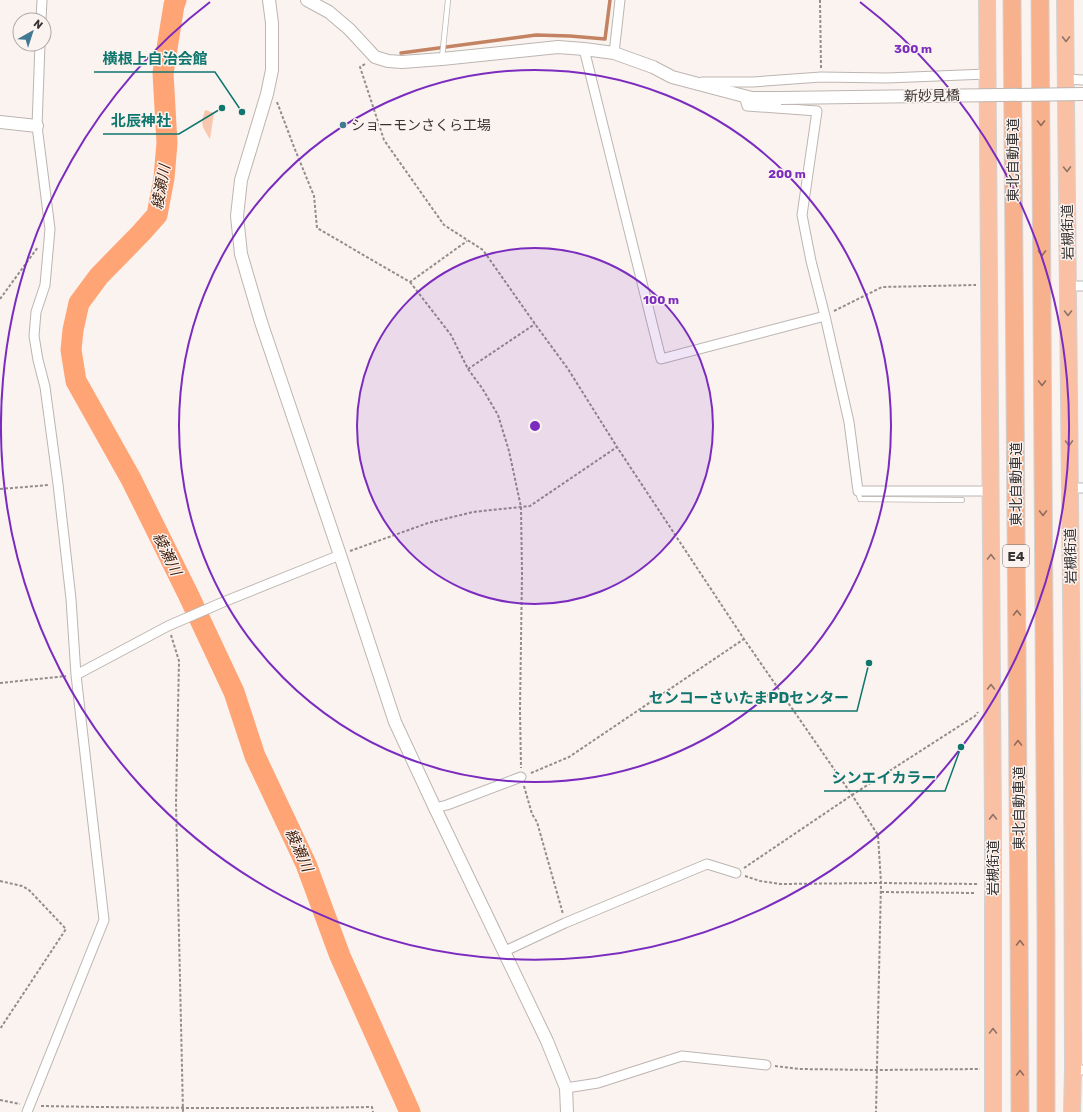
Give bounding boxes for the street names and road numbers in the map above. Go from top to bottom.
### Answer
street label: 新妙見橋 [904,87,960,105]
street label: 東北自動車道 [1005,118,1022,202]
street label: 岩槻街道 [1059,204,1077,260]
street label: 東北自動車道 [1008,442,1025,526]
street label: 岩槻街道 [1062,528,1080,584]
road number: E4 [1003,545,1029,567]
street label: 東北自動車道 [1011,766,1028,850]
street label: 岩槻街道 [985,840,1002,896]

